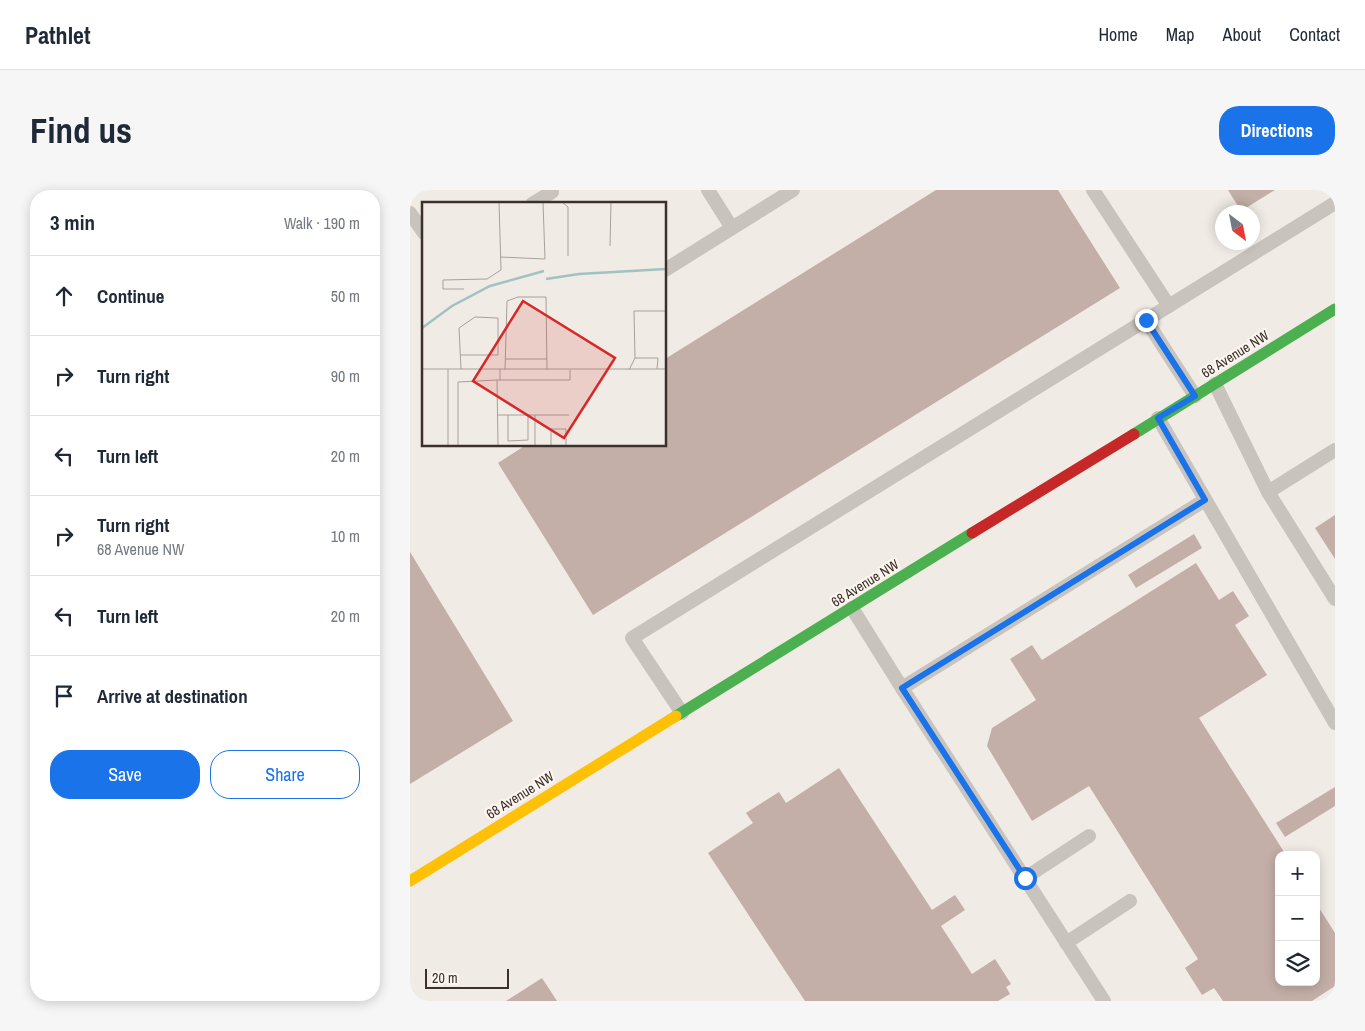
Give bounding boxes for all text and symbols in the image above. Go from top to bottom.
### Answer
text: Pathlet [25,19,91,51]
text: Home [1098,22,1138,47]
text: Map [1166,22,1195,47]
text: About [1223,22,1261,47]
text: Contact [1289,22,1340,47]
button: Directions [1219,106,1335,155]
text: Find us [30,107,132,154]
inset map [422,202,666,446]
north arrow [1215,205,1260,250]
text: 3 min [50,208,95,237]
text: Walk · 190 m [284,212,360,234]
icon: ahead [50,282,78,310]
text: Continue [97,283,165,309]
text: 50 m [331,285,360,307]
route end [1135,309,1158,332]
street label: 68 Avenue NW [1198,326,1272,382]
icon: right [50,362,78,390]
text: Turn right [97,363,169,389]
text: 90 m [331,365,360,387]
icon: left [50,442,78,470]
text: Turn left [97,443,158,469]
text: 20 m [331,445,360,467]
text: Turn right [97,512,169,538]
icon: right [50,522,78,550]
text: 10 m [331,525,360,547]
text: 68 Avenue NW [97,538,184,560]
street label: 68 Avenue NW [828,555,902,611]
icon: left [50,602,78,630]
text: Turn left [97,603,158,629]
text: 20 m [331,605,360,627]
icon: arrive [50,682,78,710]
text: Arrive at destination [97,683,248,709]
button: Save [50,750,200,799]
button: Share [210,750,360,799]
street label: 68 Avenue NW [483,767,557,823]
map controls [1275,851,1320,986]
button: + [1275,851,1320,896]
route start [1014,867,1037,890]
button: − [1275,896,1320,941]
button: layers [1275,941,1320,986]
scale bar [425,966,509,989]
text: 20 m [432,969,458,987]

